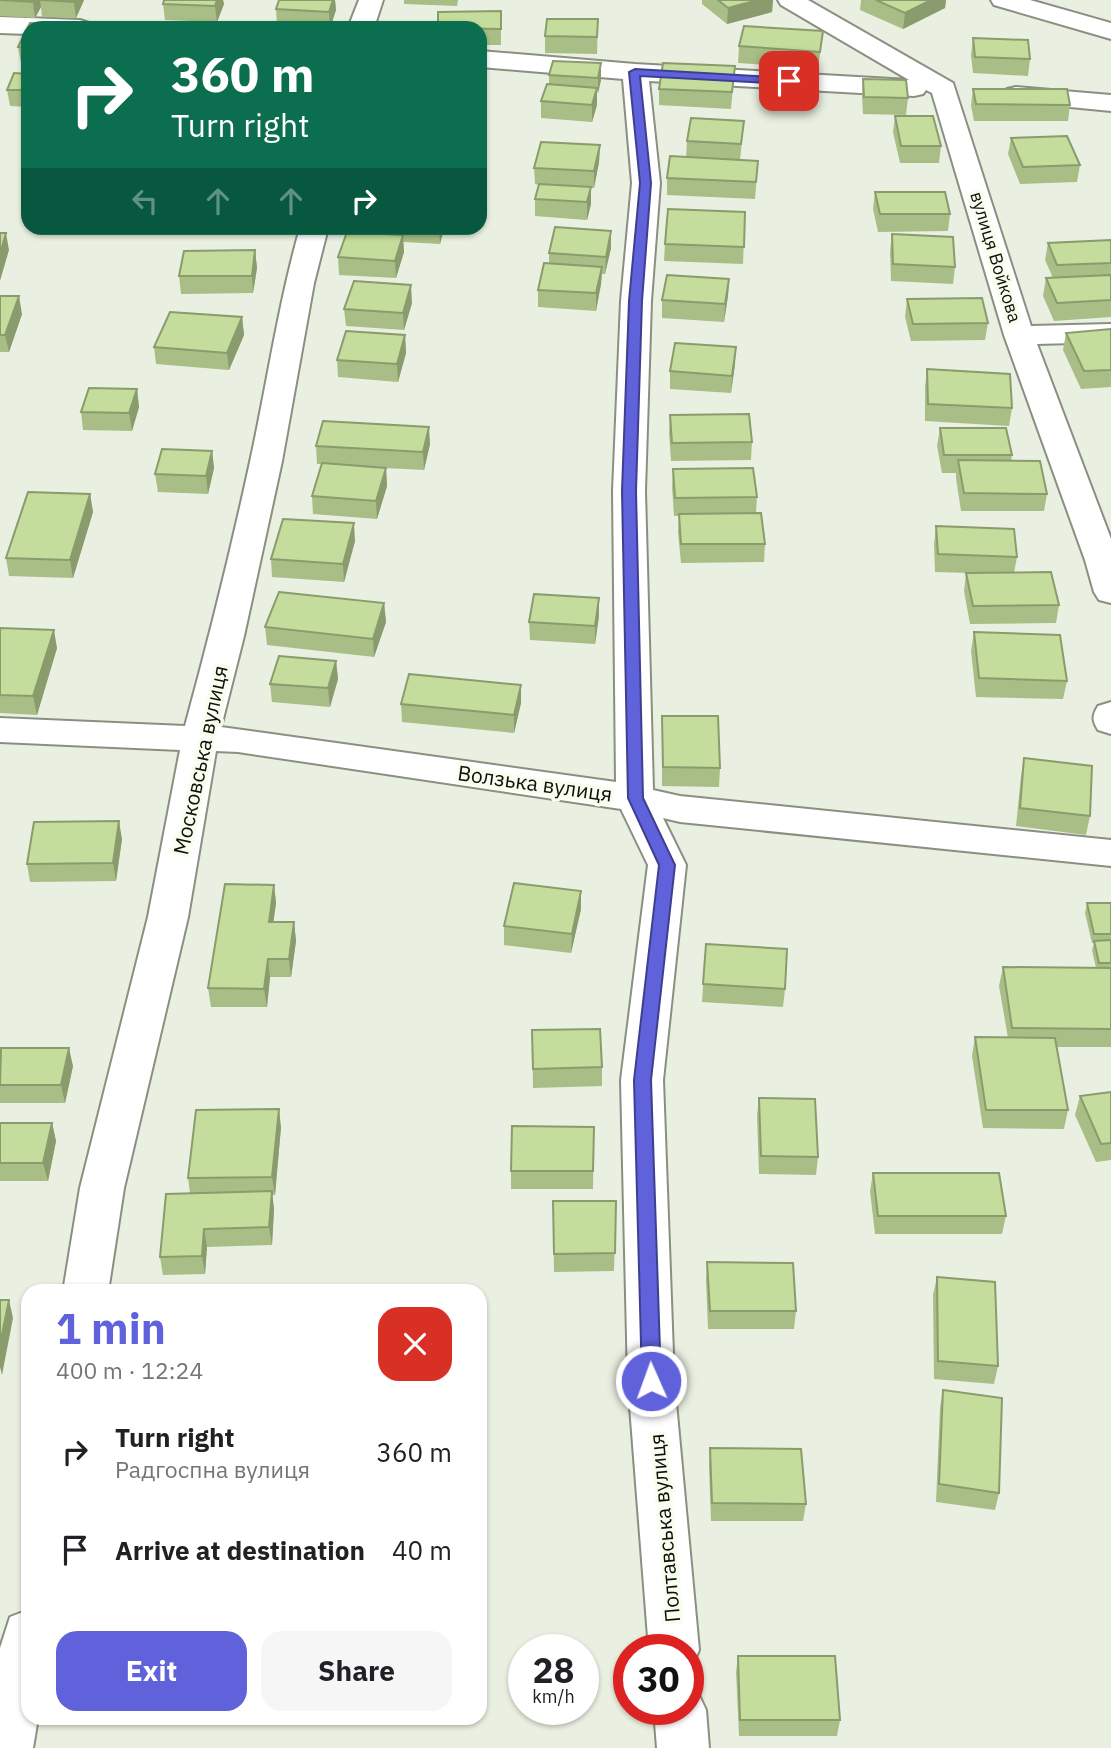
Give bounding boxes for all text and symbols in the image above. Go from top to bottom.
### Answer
text: 360 m [171,42,315,105]
icon: right [56,49,147,140]
pin [759,51,819,111]
icon: arrive [770,62,808,100]
text: Turn right [171,104,309,146]
icon: left [126,182,164,220]
icon: ahead [199,182,237,220]
icon: ahead [272,182,310,220]
icon: right [345,182,383,220]
street label: вулиця Войкова [965,189,1027,326]
street label: Московська вулиця [166,663,234,857]
street label: Волзька вулиця [456,758,614,808]
text: 1 min [56,1301,166,1356]
button: close [378,1307,452,1381]
position arrow [614,1344,688,1418]
text: 400 m · 12:24 [56,1355,203,1385]
text: Turn right [115,1420,234,1454]
street label: Полтавська вулиця [642,1432,686,1624]
icon: right [56,1433,94,1471]
text: 360 m [376,1435,452,1469]
text: Радгоспна вулиця [115,1454,310,1484]
icon: arrive [56,1531,94,1569]
text: Arrive at destination [115,1533,365,1567]
text: 40 m [392,1533,452,1567]
button: Exit [56,1631,247,1711]
button: Share [261,1631,452,1711]
speed limit sign: 30 [613,1634,704,1725]
text: 28 [532,1647,575,1693]
text: km/h [532,1685,575,1708]

